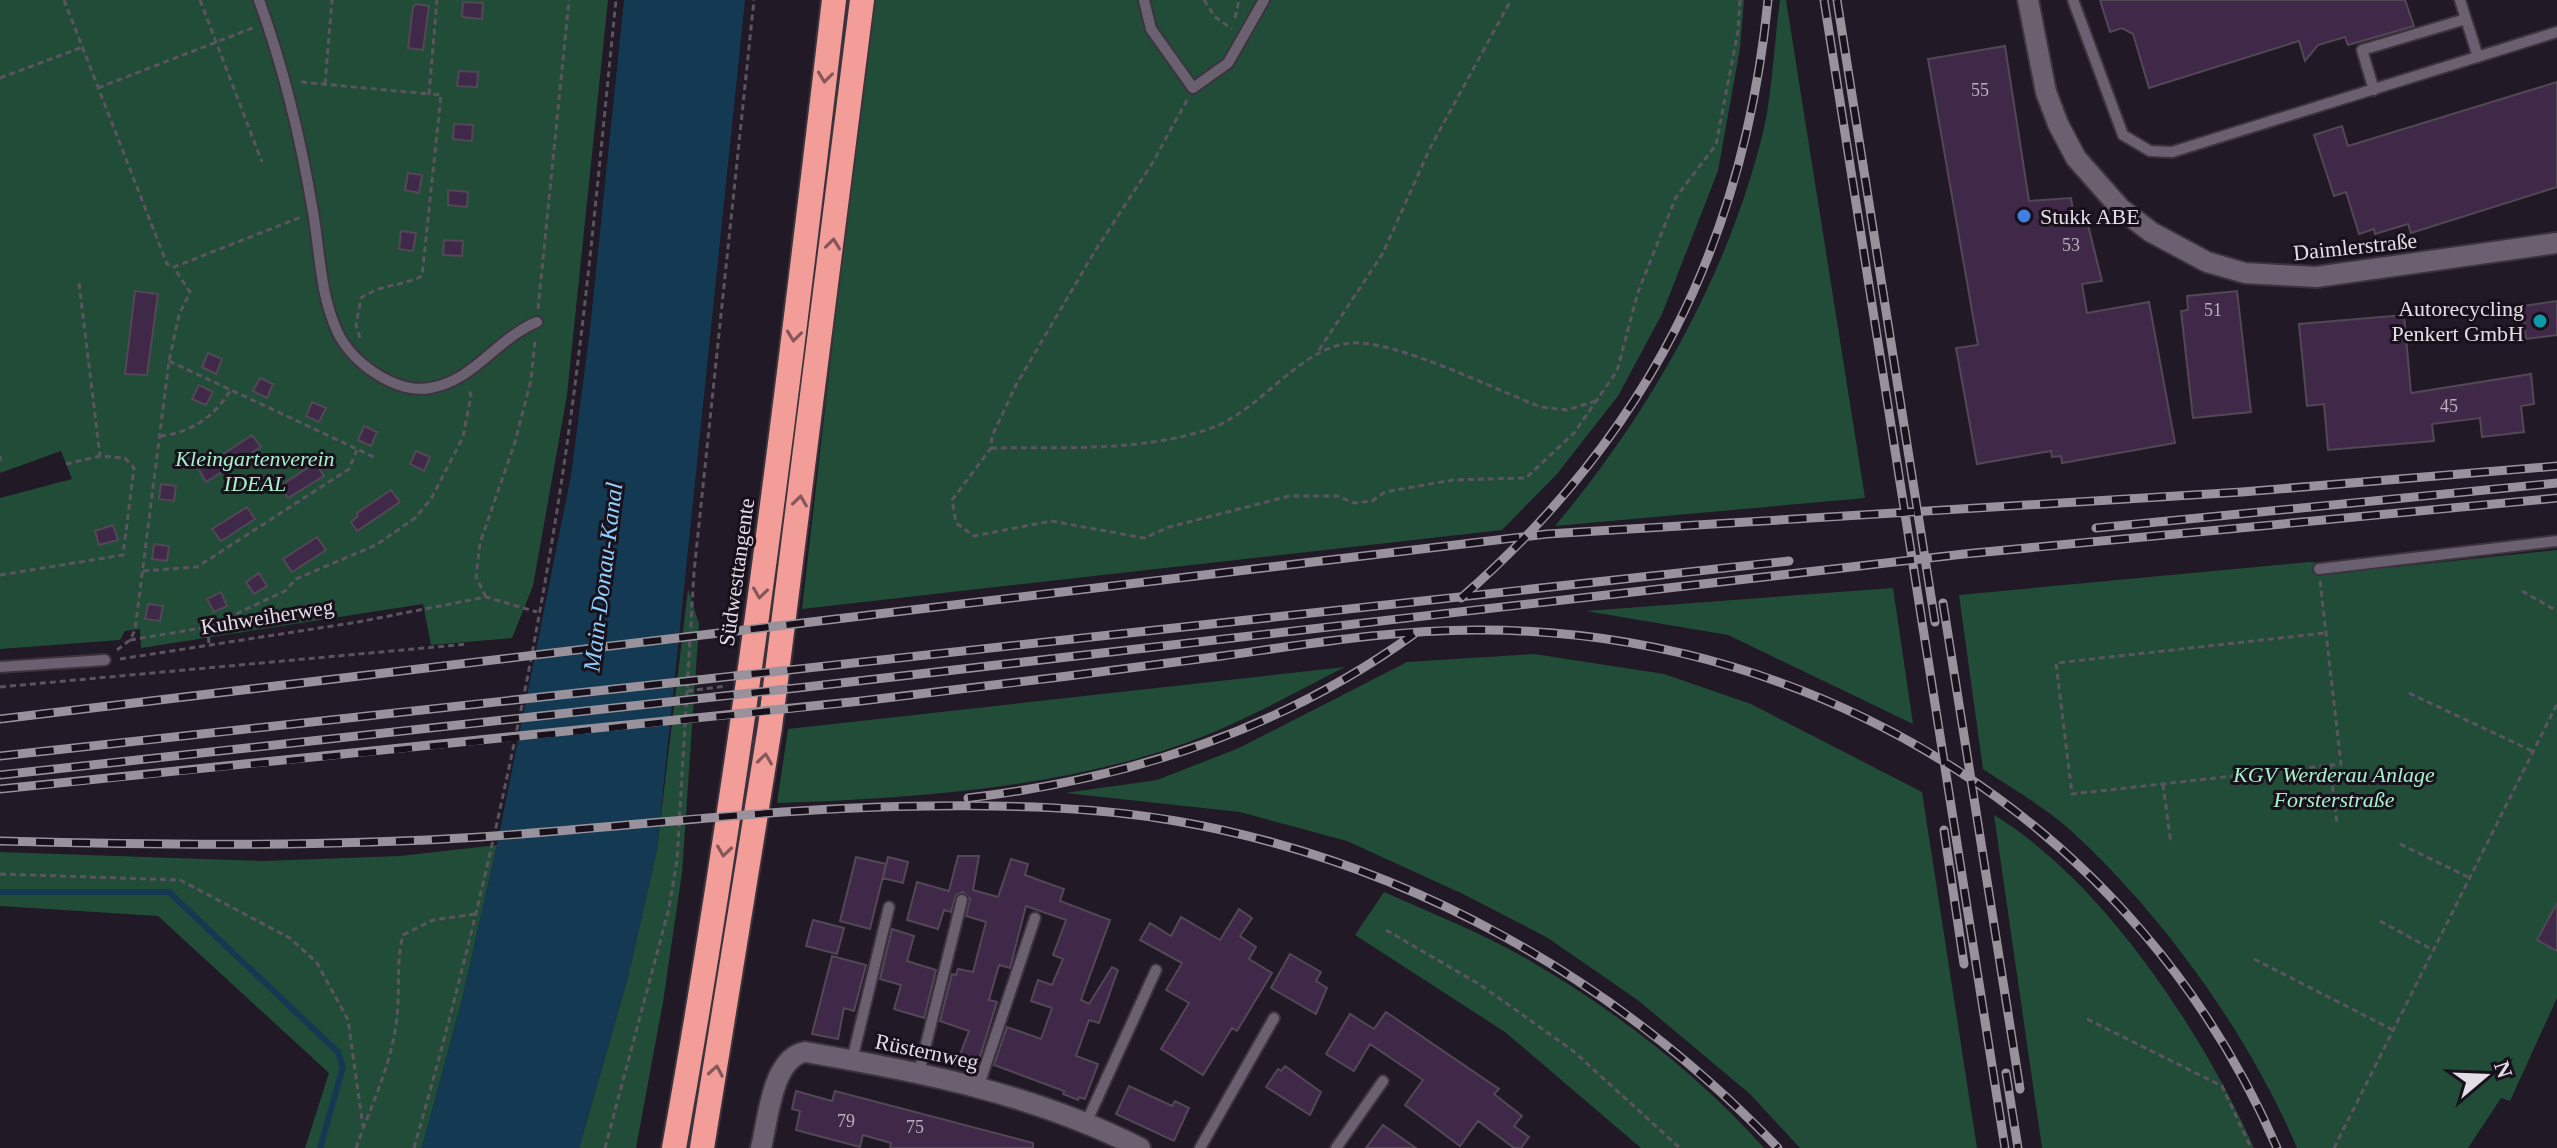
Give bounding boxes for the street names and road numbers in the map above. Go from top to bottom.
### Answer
street label: Daimlerstraße [2292,228,2418,265]
street label: Südwesttangente [714,497,759,648]
street label: Kuhweiherweg [199,594,335,639]
street label: Rüsternweg [873,1028,981,1075]

